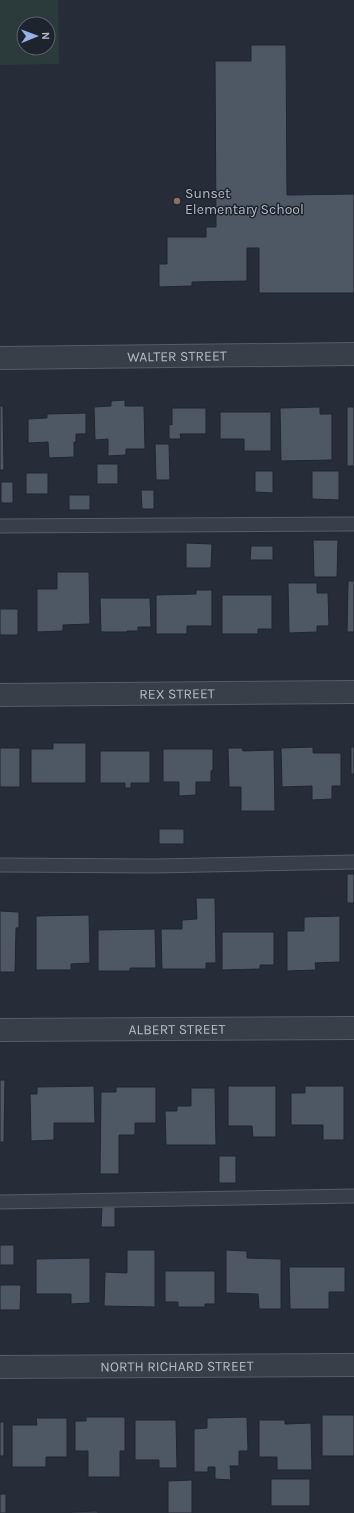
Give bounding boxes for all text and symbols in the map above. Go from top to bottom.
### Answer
north arrow [16,16,56,56]
text: N [39,32,52,40]
place label: Sunset Elementary School [185,185,304,218]
marker: Sunset Elementary School [172,196,182,206]
street label: WALTER STREET [127,347,227,366]
street label: REX STREET [139,685,215,703]
street label: ALBERT STREET [128,1021,226,1038]
street label: NORTH RICHARD STREET [100,1358,254,1375]

